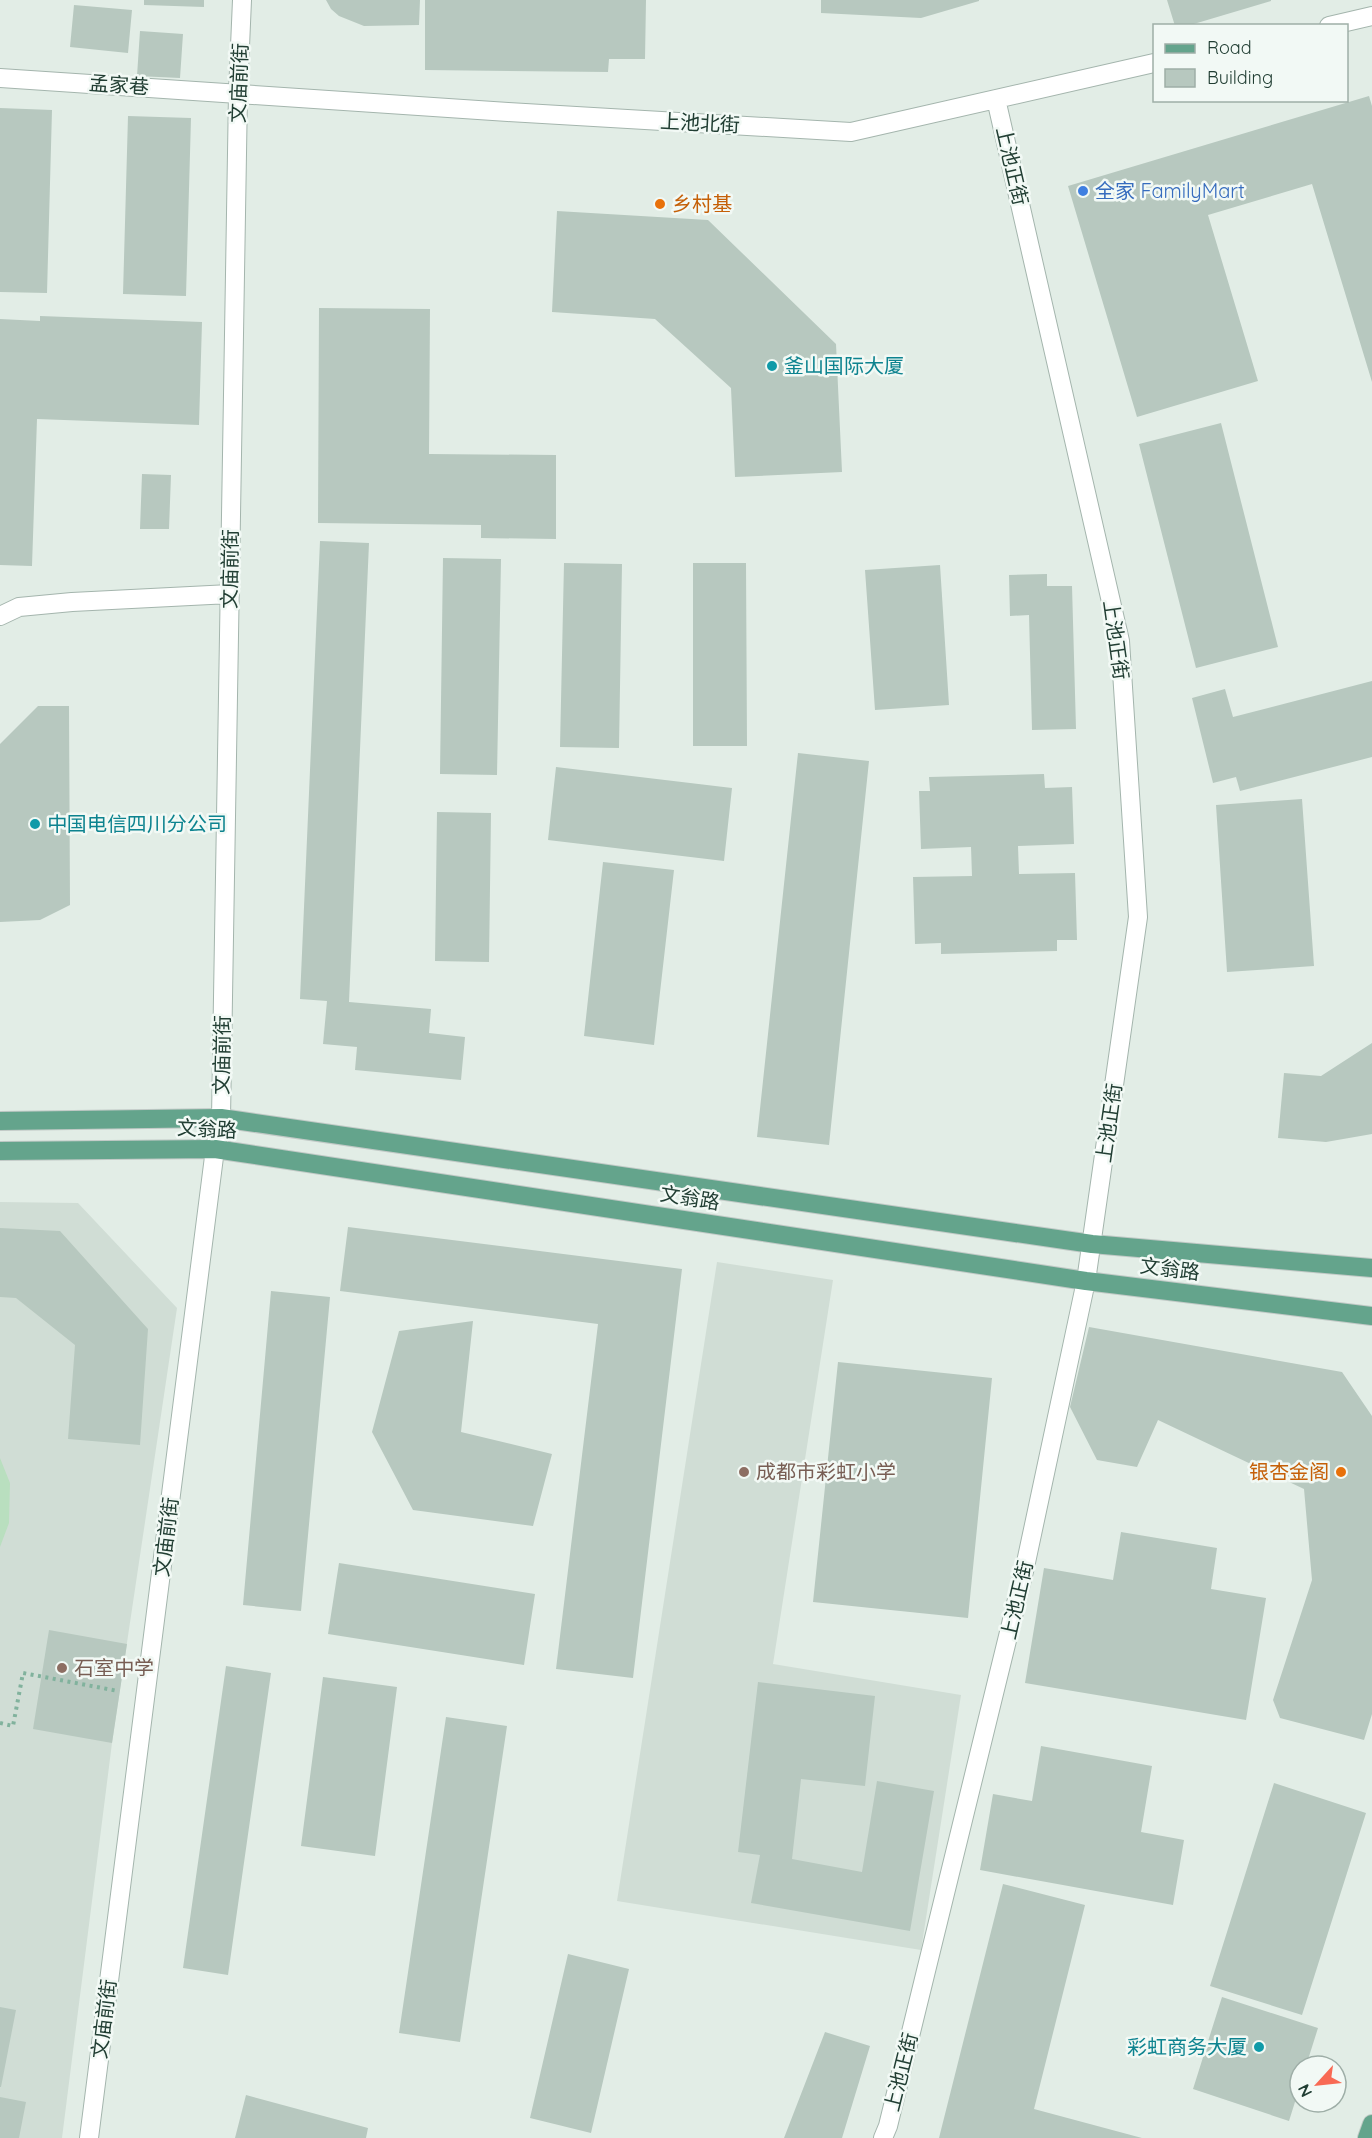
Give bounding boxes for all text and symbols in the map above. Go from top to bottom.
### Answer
legend [1153,24,1348,102]
text: Road [1207,36,1252,59]
street label: 文庙前街 [225,43,252,123]
text: Building [1207,66,1273,89]
street label: 孟家巷 [88,70,150,99]
street label: 上池北街 [659,108,741,137]
street label: 上池正街 [991,124,1034,208]
place label: 全家 FamilyMart [1095,178,1245,203]
marker: 全家 FamilyMart [1076,184,1090,198]
place label: 乡村基 [672,191,732,216]
marker: 乡村基 [653,197,667,211]
place label: 釜山国际大厦 [784,353,904,378]
marker: 釜山国际大厦 [765,359,779,373]
street label: 文庙前街 [216,529,243,609]
street label: 上池正街 [1099,599,1134,681]
place label: 中国电信四川分公司 [47,811,227,836]
marker: 中国电信四川分公司 [28,817,42,831]
street label: 文庙前街 [208,1015,235,1095]
street label: 上池正街 [1091,1082,1126,1164]
street label: 文翁路 [176,1114,238,1143]
street label: 文翁路 [658,1180,722,1215]
street label: 文翁路 [1139,1252,1201,1285]
place label: 成都市彩虹小学 [756,1459,896,1484]
place label: 银杏金阁 [1249,1459,1329,1484]
marker: 成都市彩虹小学 [737,1465,751,1479]
marker: 银杏金阁 [1334,1465,1348,1479]
street label: 文庙前街 [148,1496,183,1578]
street label: 上池正街 [995,1558,1038,1642]
place label: 石室中学 [74,1655,154,1680]
marker: 石室中学 [55,1661,69,1675]
street label: 文庙前街 [86,1978,121,2060]
street label: 上池正街 [879,2030,922,2114]
place label: 彩虹商务大厦 [1127,2034,1247,2059]
marker: 彩虹商务大厦 [1252,2040,1266,2054]
north arrow [1288,2054,1348,2114]
text: N [1293,2081,1316,2101]

